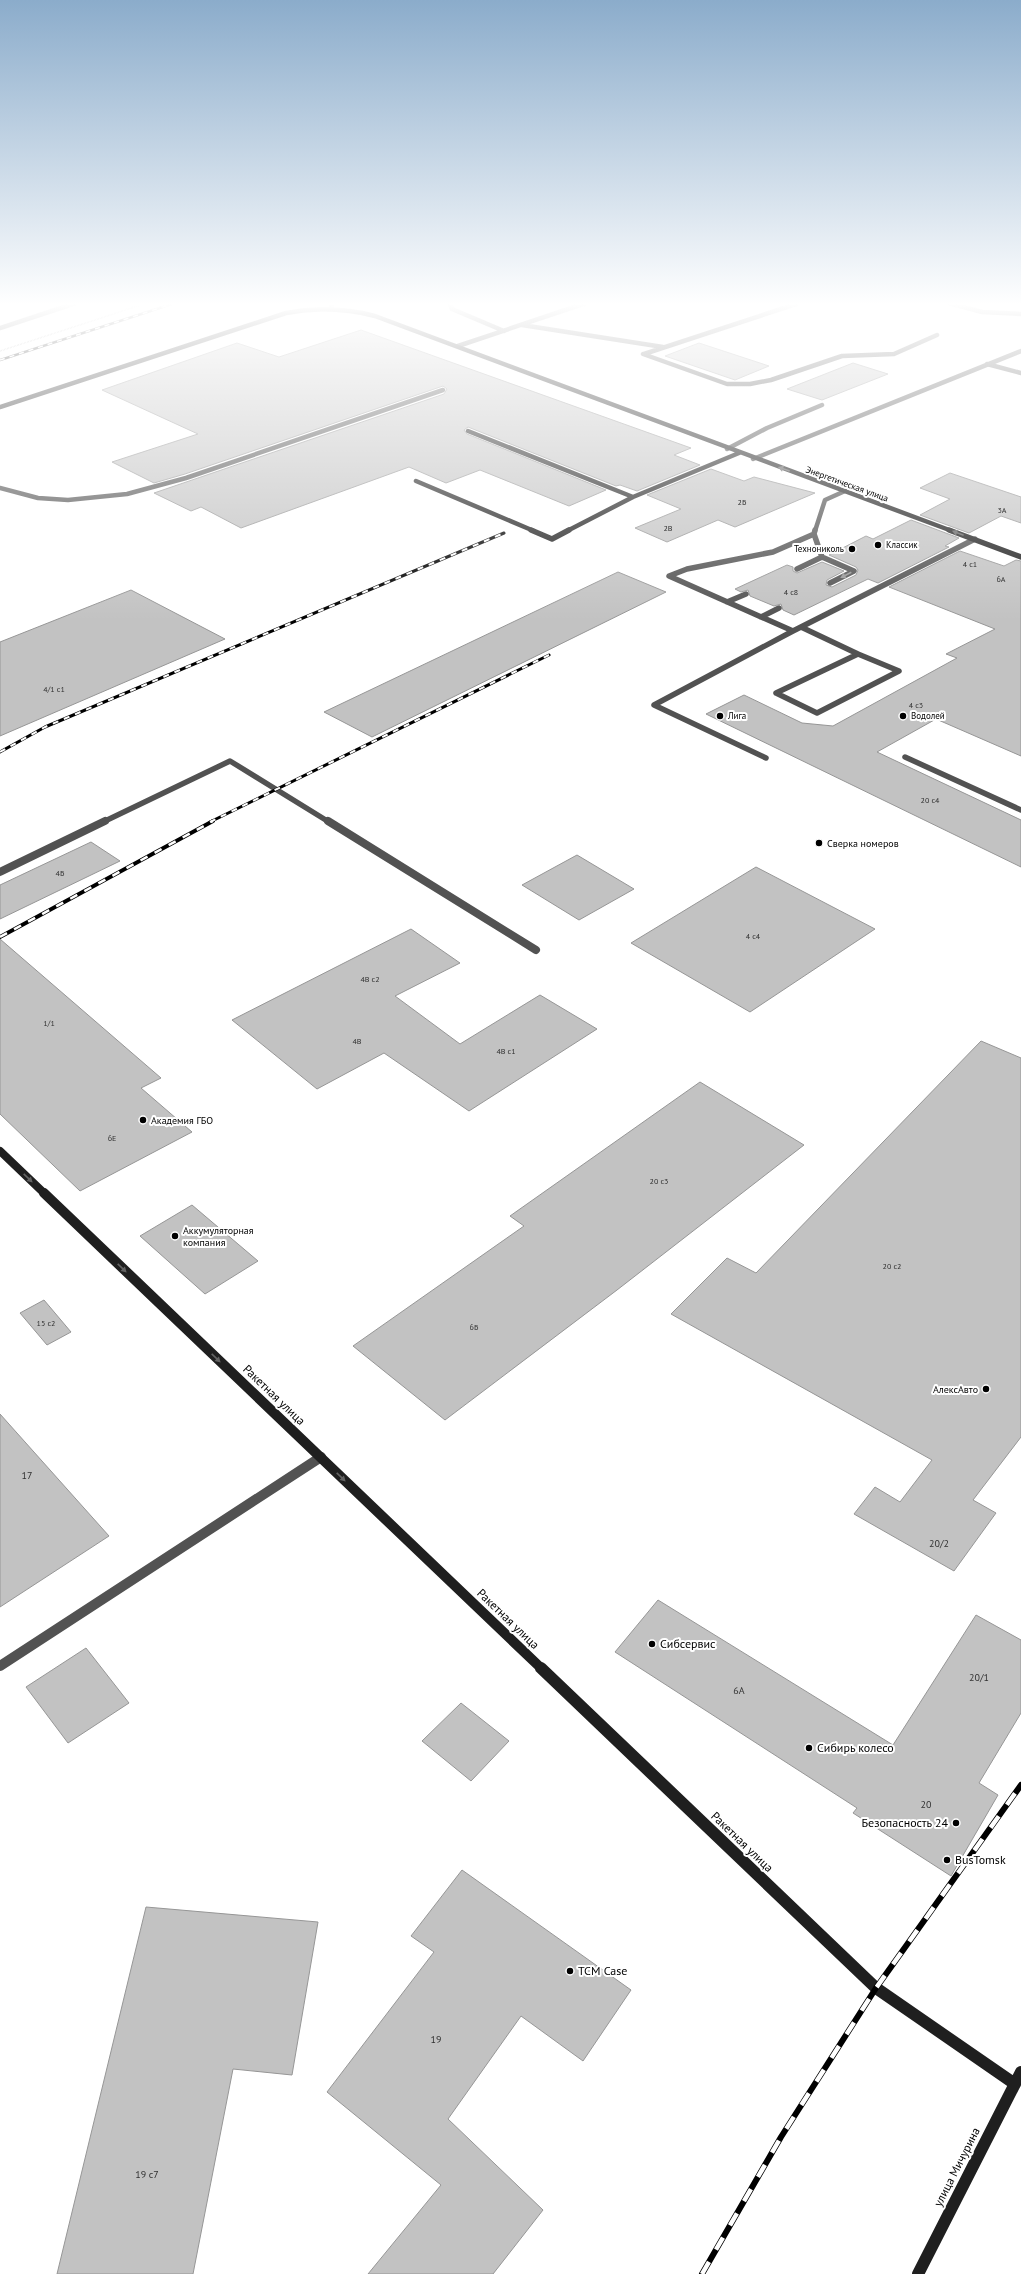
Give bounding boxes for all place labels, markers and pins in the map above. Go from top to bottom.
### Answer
place label: Классик [886,539,918,550]
marker: Классик [873,540,883,550]
place label: Технониколь [794,543,844,554]
marker: Технониколь [847,544,857,554]
place label: Лига [727,710,746,721]
place label: Водолей [911,710,945,721]
marker: Лига [715,711,725,721]
marker: Водолей [898,711,908,721]
place label: Сверка номеров [827,837,899,850]
marker: Сверка номеров [814,838,824,848]
place label: Академия ГБО [151,1114,213,1127]
marker: Академия ГБО [138,1115,148,1125]
place label: Аккумуляторная компания [183,1224,254,1249]
marker: Аккумуляторная компания [170,1231,180,1241]
place label: АлексАвто [933,1383,978,1396]
marker: АлексАвто [981,1384,991,1394]
place label: Сибсервис [660,1636,716,1651]
marker: Сибсервис [647,1639,657,1649]
place label: Сибирь колесо [817,1740,894,1755]
marker: Сибирь колесо [804,1743,814,1753]
place label: Безопасность 24 [861,1815,948,1830]
marker: Безопасность 24 [951,1818,961,1828]
place label: BusTomsk [955,1852,1006,1867]
marker: BusTomsk [942,1855,952,1865]
place label: ТСМ Case [578,1963,627,1978]
marker: ТСМ Case [565,1966,575,1976]

